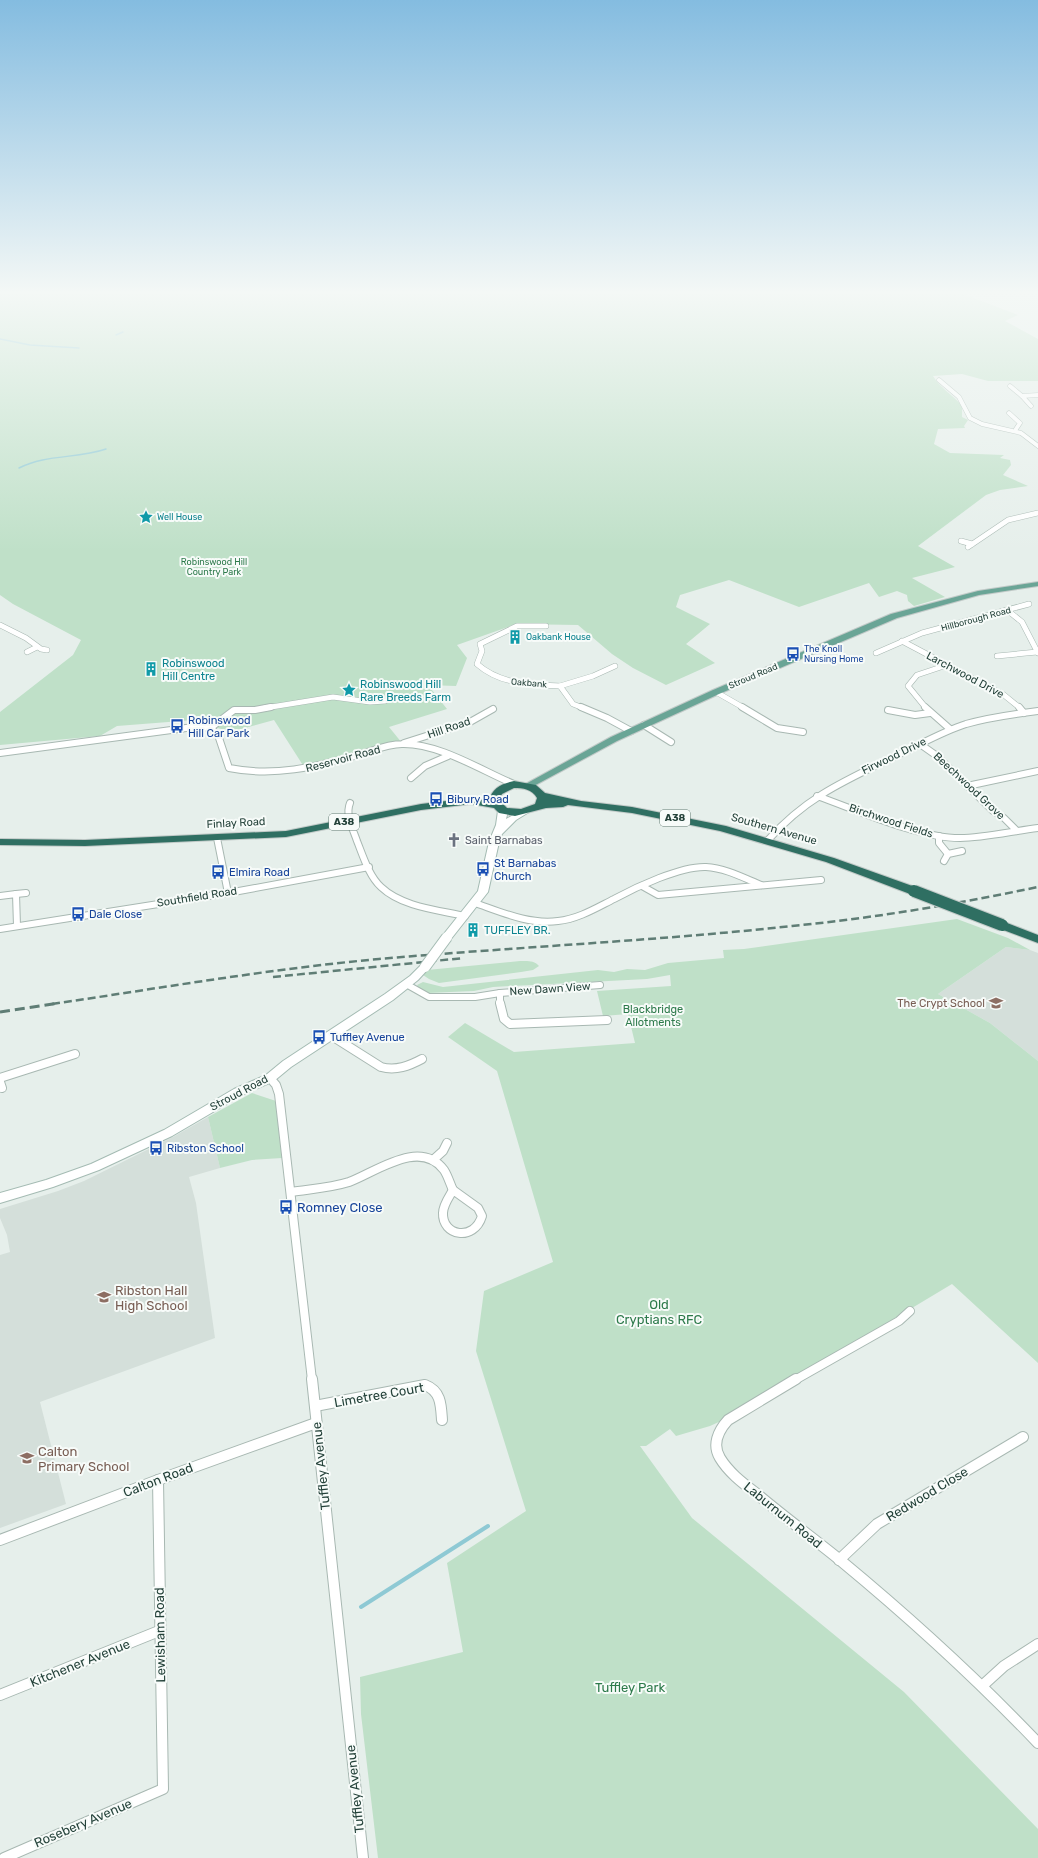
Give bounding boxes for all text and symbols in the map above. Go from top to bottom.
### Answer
place icon: Well House [138,509,154,525]
place label: Well House [157,512,202,522]
park label: Robinswood Hill Country Park [181,557,247,577]
street label: Hillborough Road [940,605,1012,633]
building icon: Oakbank House [507,629,523,645]
place label: Oakbank House [526,632,591,642]
place label: The Knoll Nursing Home [804,644,864,664]
bus stop icon: The Knoll Nursing Home [785,646,801,662]
street label: Larchwood Drive [924,649,1006,701]
place label: Robinswood Hill Centre [162,657,225,683]
building icon: Robinswood Hill Centre [143,661,159,677]
street label: Stroud Road [727,661,779,691]
street label: Oakbank [511,676,548,690]
place label: Robinswood Hill Rare Breeds Farm [360,678,451,704]
place icon: Robinswood Hill Rare Breeds Farm [341,682,357,698]
place label: Robinswood Hill Car Park [188,714,251,740]
street label: Hill Road [426,715,472,741]
bus stop icon: Robinswood Hill Car Park [169,718,185,734]
street label: Firwood Drive [860,735,928,777]
street label: Reservoir Road [304,743,382,775]
street label: Beechwood Grove [931,750,1007,822]
bus stop icon: Bibury Road [428,791,444,807]
place label: Bibury Road [447,793,509,806]
street label: Birchwood Fields [847,801,935,841]
road number: A38 [660,810,690,826]
street label: Southern Avenue [730,811,818,847]
road number: A38 [329,814,359,830]
street label: Finlay Road [206,815,266,831]
church icon: Saint Barnabas [446,832,462,848]
place label: Saint Barnabas [465,834,543,847]
place label: St Barnabas Church [494,857,557,883]
bus stop icon: St Barnabas Church [475,861,491,877]
bus stop icon: Elmira Road [210,864,226,880]
place label: Elmira Road [229,866,290,879]
street label: Southfield Road [156,884,238,910]
bus stop icon: Dale Close [70,906,86,922]
place label: Dale Close [89,908,142,921]
building icon: TUFFLEY BR. [465,922,481,938]
place label: TUFFLEY BR. [484,924,551,937]
street label: New Dawn View [509,980,591,998]
school or university icon: The Crypt School [988,995,1004,1011]
place label: The Crypt School [897,997,985,1010]
park label: Blackbridge Allotments [623,1003,683,1029]
bus stop icon: Tuffley Avenue [311,1029,327,1045]
place label: Tuffley Avenue [330,1031,405,1044]
street label: Stroud Road [208,1072,270,1114]
bus stop icon: Ribston School [148,1140,164,1156]
place label: Ribston School [167,1142,244,1155]
bus stop icon: Romney Close [278,1199,294,1215]
place label: Romney Close [297,1200,383,1215]
place label: Ribston Hall High School [115,1283,188,1314]
school or university icon: Ribston Hall High School [96,1289,112,1305]
park label: Old Cryptians RFC [616,1297,702,1327]
street label: Limetree Court [333,1380,425,1410]
street label: Tuffley Avenue [309,1421,333,1511]
place label: Calton Primary School [38,1444,129,1474]
school or university icon: Calton Primary School [19,1450,35,1466]
street label: Calton Road [121,1460,195,1500]
street label: Redwood Close [883,1464,971,1524]
street label: Laburnum Road [741,1479,825,1551]
street label: Lewisham Road [152,1587,168,1683]
street label: Kitchener Avenue [28,1636,132,1690]
park label: Tuffley Park [595,1680,665,1695]
street label: Tuffley Avenue [343,1744,367,1834]
street label: Rosebery Avenue [32,1796,134,1850]

